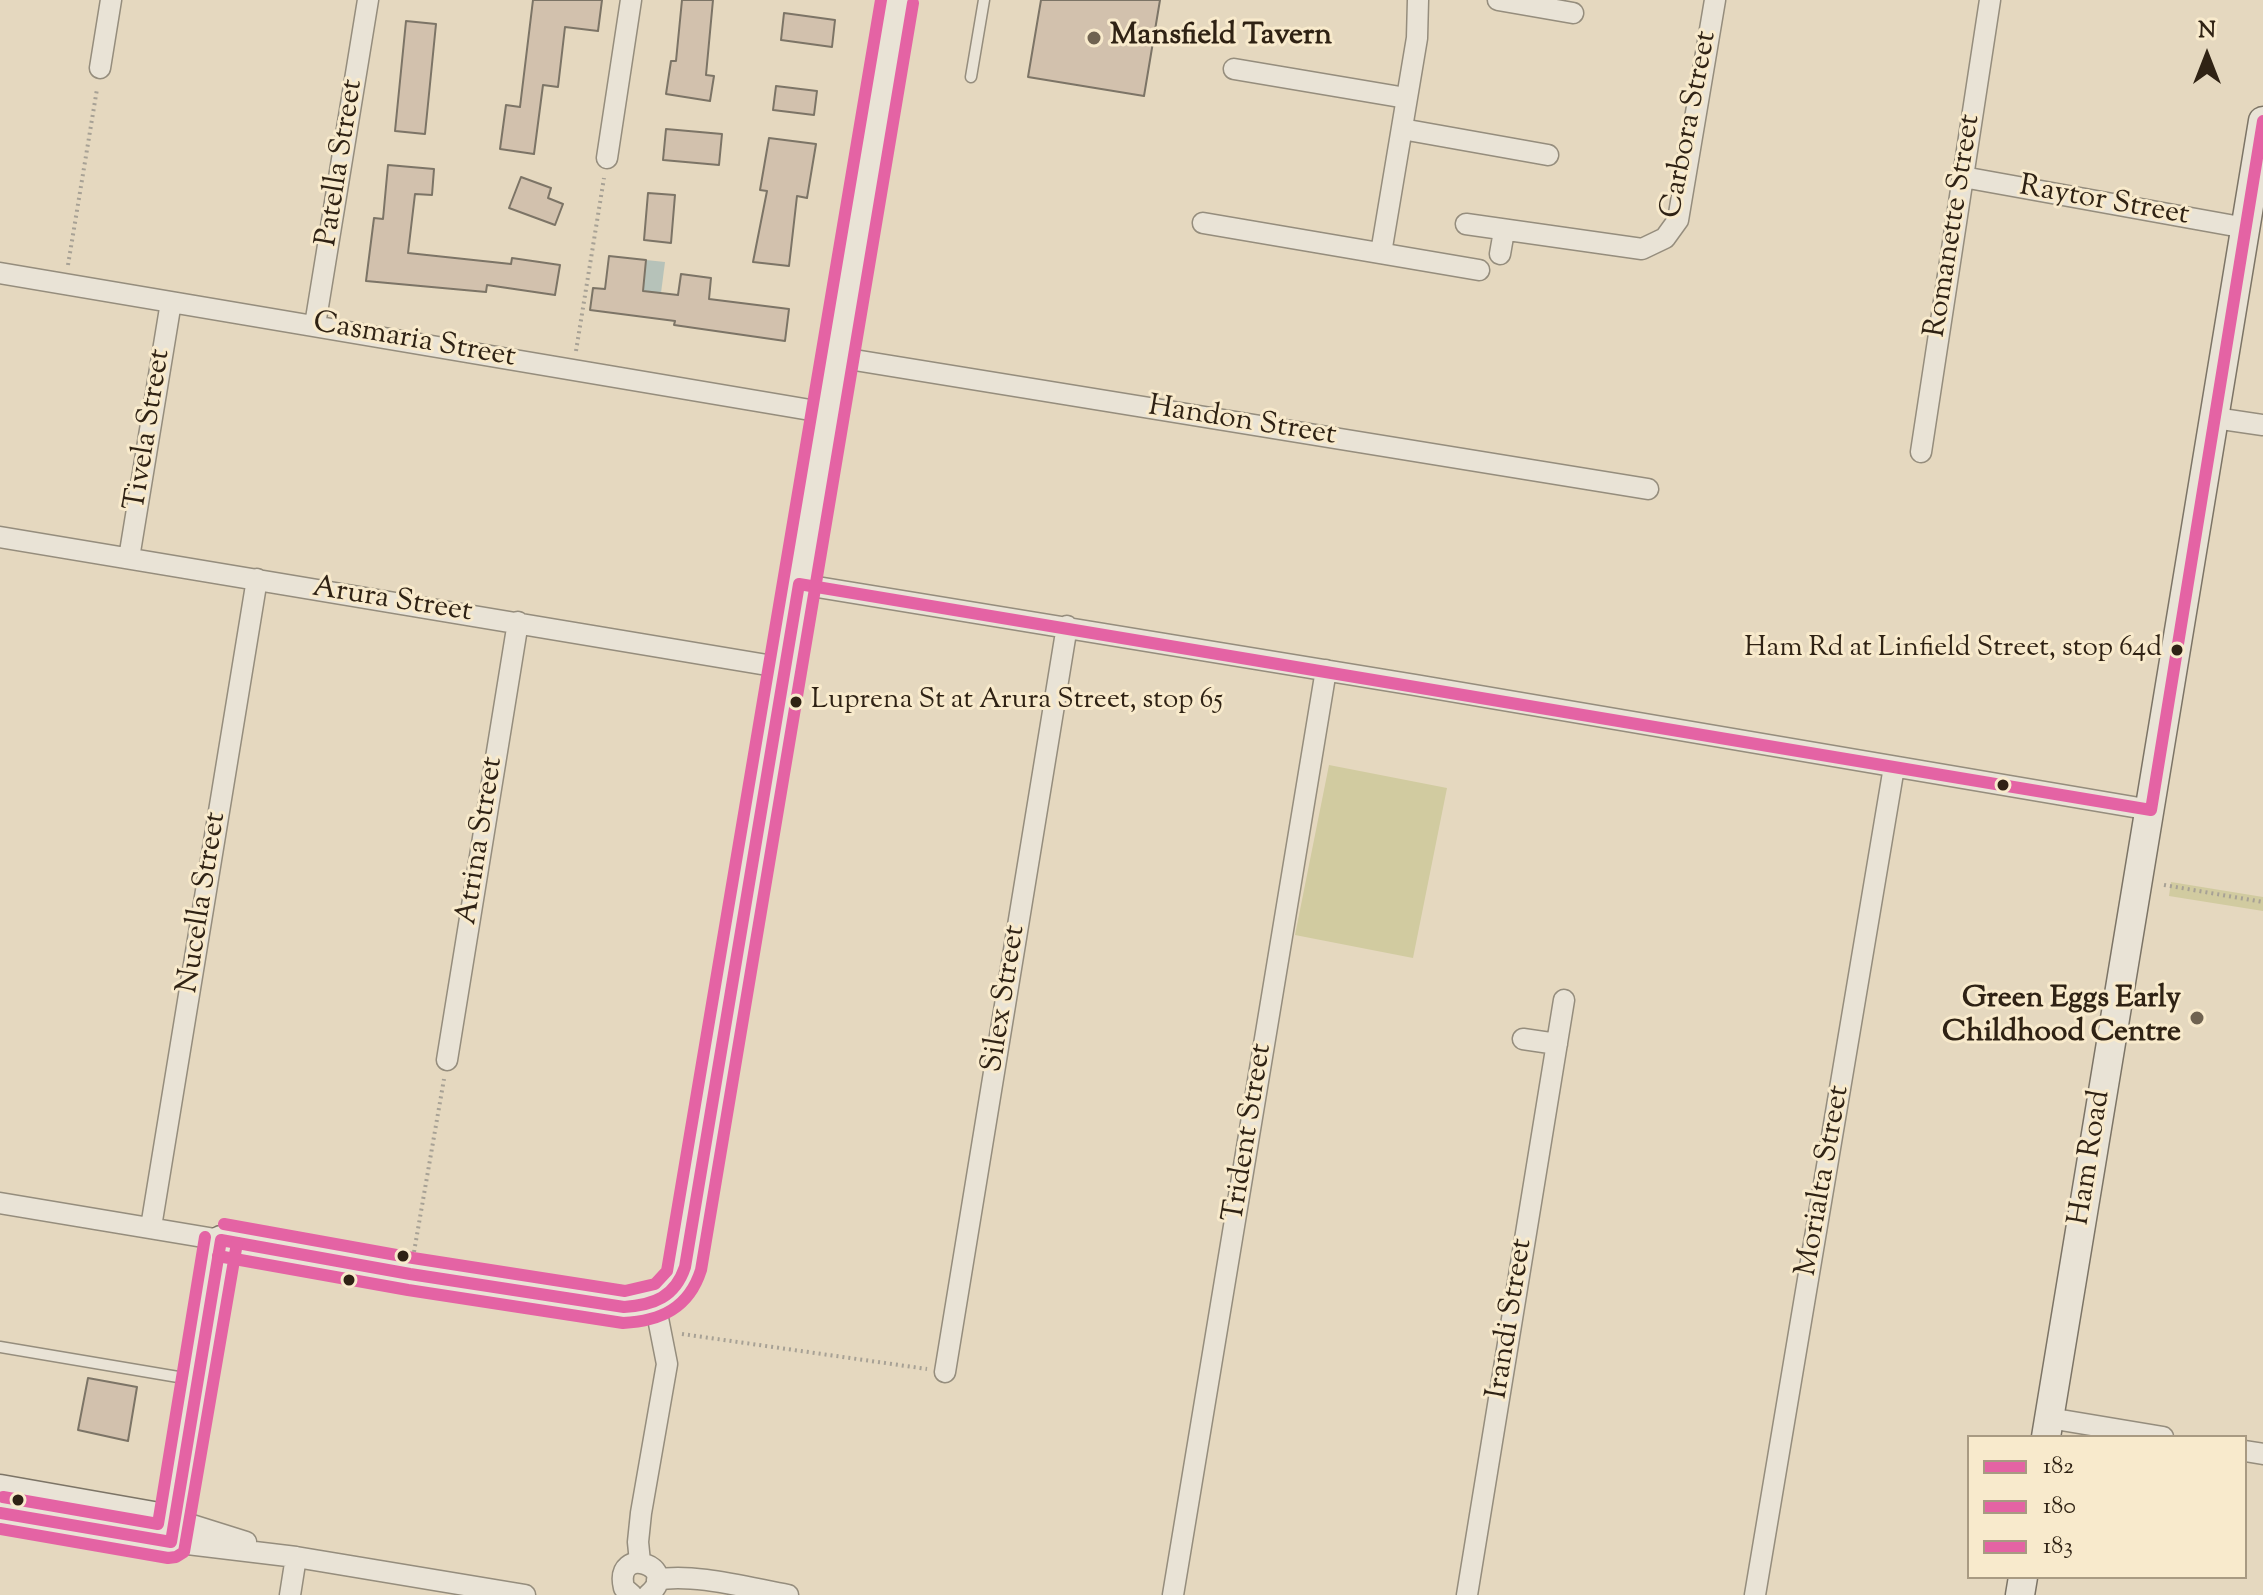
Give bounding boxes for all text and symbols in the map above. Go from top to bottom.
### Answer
north arrow [2167,16,2247,96]
text: N [2198,16,2216,48]
place label: Mansfield Tavern [1110,20,1332,56]
street label: Carbora Street [1655,28,1727,222]
marker: Mansfield Tavern [1085,29,1103,47]
street label: Patella Street [311,77,373,249]
street label: Romanette Street [1920,112,1990,340]
street label: Raytor Street [2016,170,2192,236]
street label: Casmaria Street [310,306,518,378]
street label: Tivela Street [119,347,181,513]
street label: Handon Street [1146,390,1338,456]
street label: Arura Street [310,572,474,632]
place label: Ham Rd at Linfield Street, stop 64d [1744,633,2162,667]
marker: Ham Rd at Linfield Street, stop 64d [2169,642,2185,658]
place label: Luprena St at Arura Street, stop 65 [811,685,1223,719]
marker: Luprena St at Arura Street, stop 65 [788,694,804,710]
street label: Atrina Street [451,754,513,928]
unlabelled marker [1995,777,2011,793]
street label: Nucella Street [172,810,236,996]
street label: Silex Street [977,923,1035,1075]
place label: Green Eggs Early Childhood Centre [1942,983,2181,1054]
marker: Green Eggs Early Childhood Centre [2188,1009,2206,1027]
street label: Trident Street [1218,1041,1282,1225]
street label: Morialta Street [1791,1083,1859,1279]
street label: Ham Road [2064,1088,2120,1228]
street label: Irandi Street [1482,1236,1542,1402]
unlabelled marker [395,1248,411,1264]
unlabelled marker [341,1272,357,1288]
legend [1967,1435,2247,1579]
text: 182 [2043,1450,2074,1484]
text: 180 [2043,1490,2076,1524]
unlabelled marker [10,1492,26,1508]
text: 183 [2043,1530,2073,1564]

